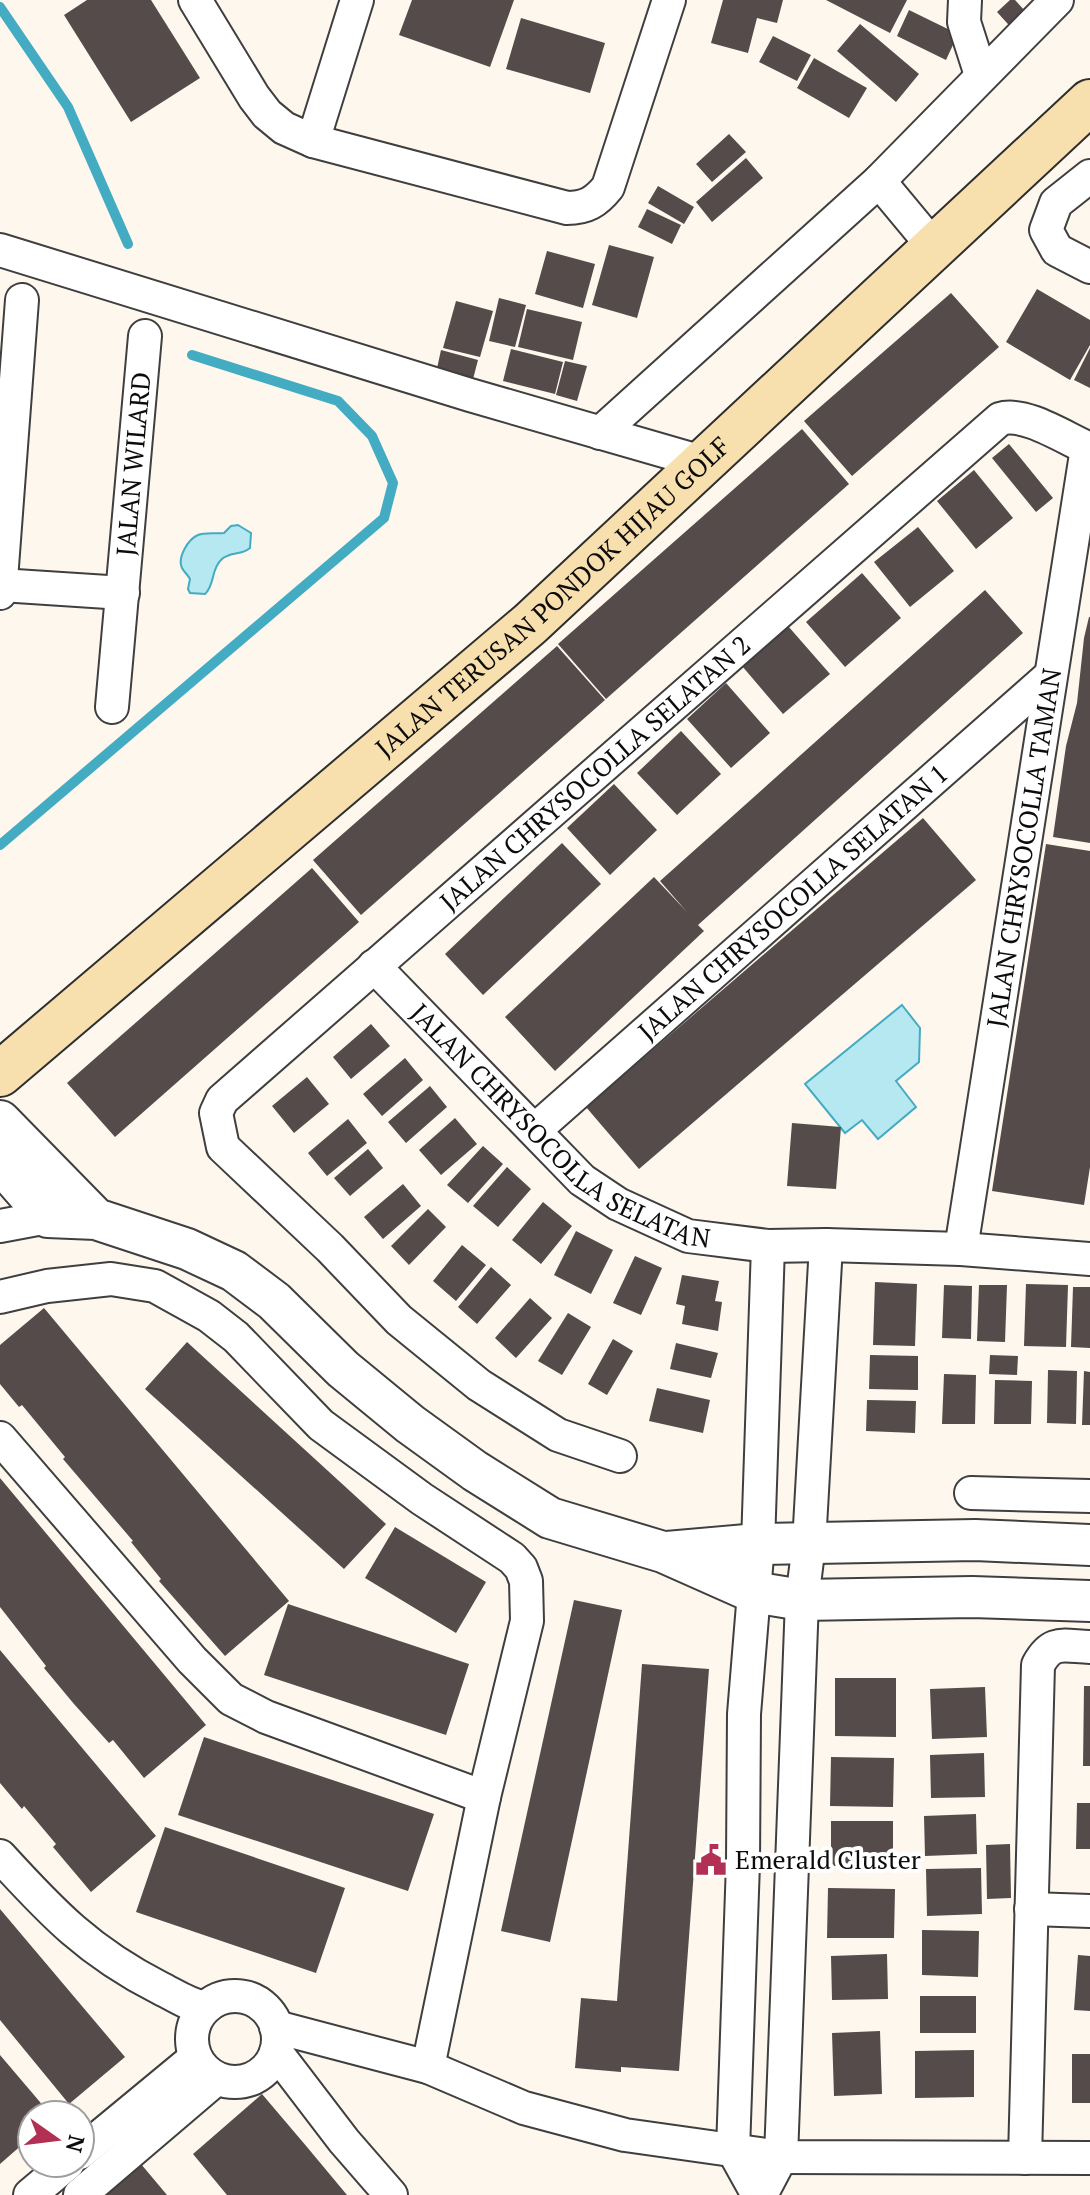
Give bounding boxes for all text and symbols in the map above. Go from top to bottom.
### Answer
street label: JALAN WILARD [108,370,158,557]
street label: JALAN TERUSAN PONDOK HIJAU GOLF [368,429,736,764]
street label: JALAN CHRYSOCOLLA SELATAN 2 [432,627,757,918]
street label: JALAN CHRYSOCOLLA TAMAN [978,666,1068,1030]
street label: JALAN CHRYSOCOLLA SELATAN 1 [630,756,954,1048]
street label: JALAN CHRYSOCOLLA SELATAN [404,996,712,1255]
place label: Emerald Cluster [735,1842,921,1876]
public building icon: Emerald Cluster [694,1843,728,1877]
north arrow [16,2099,96,2179]
text: N [60,2132,92,2156]

